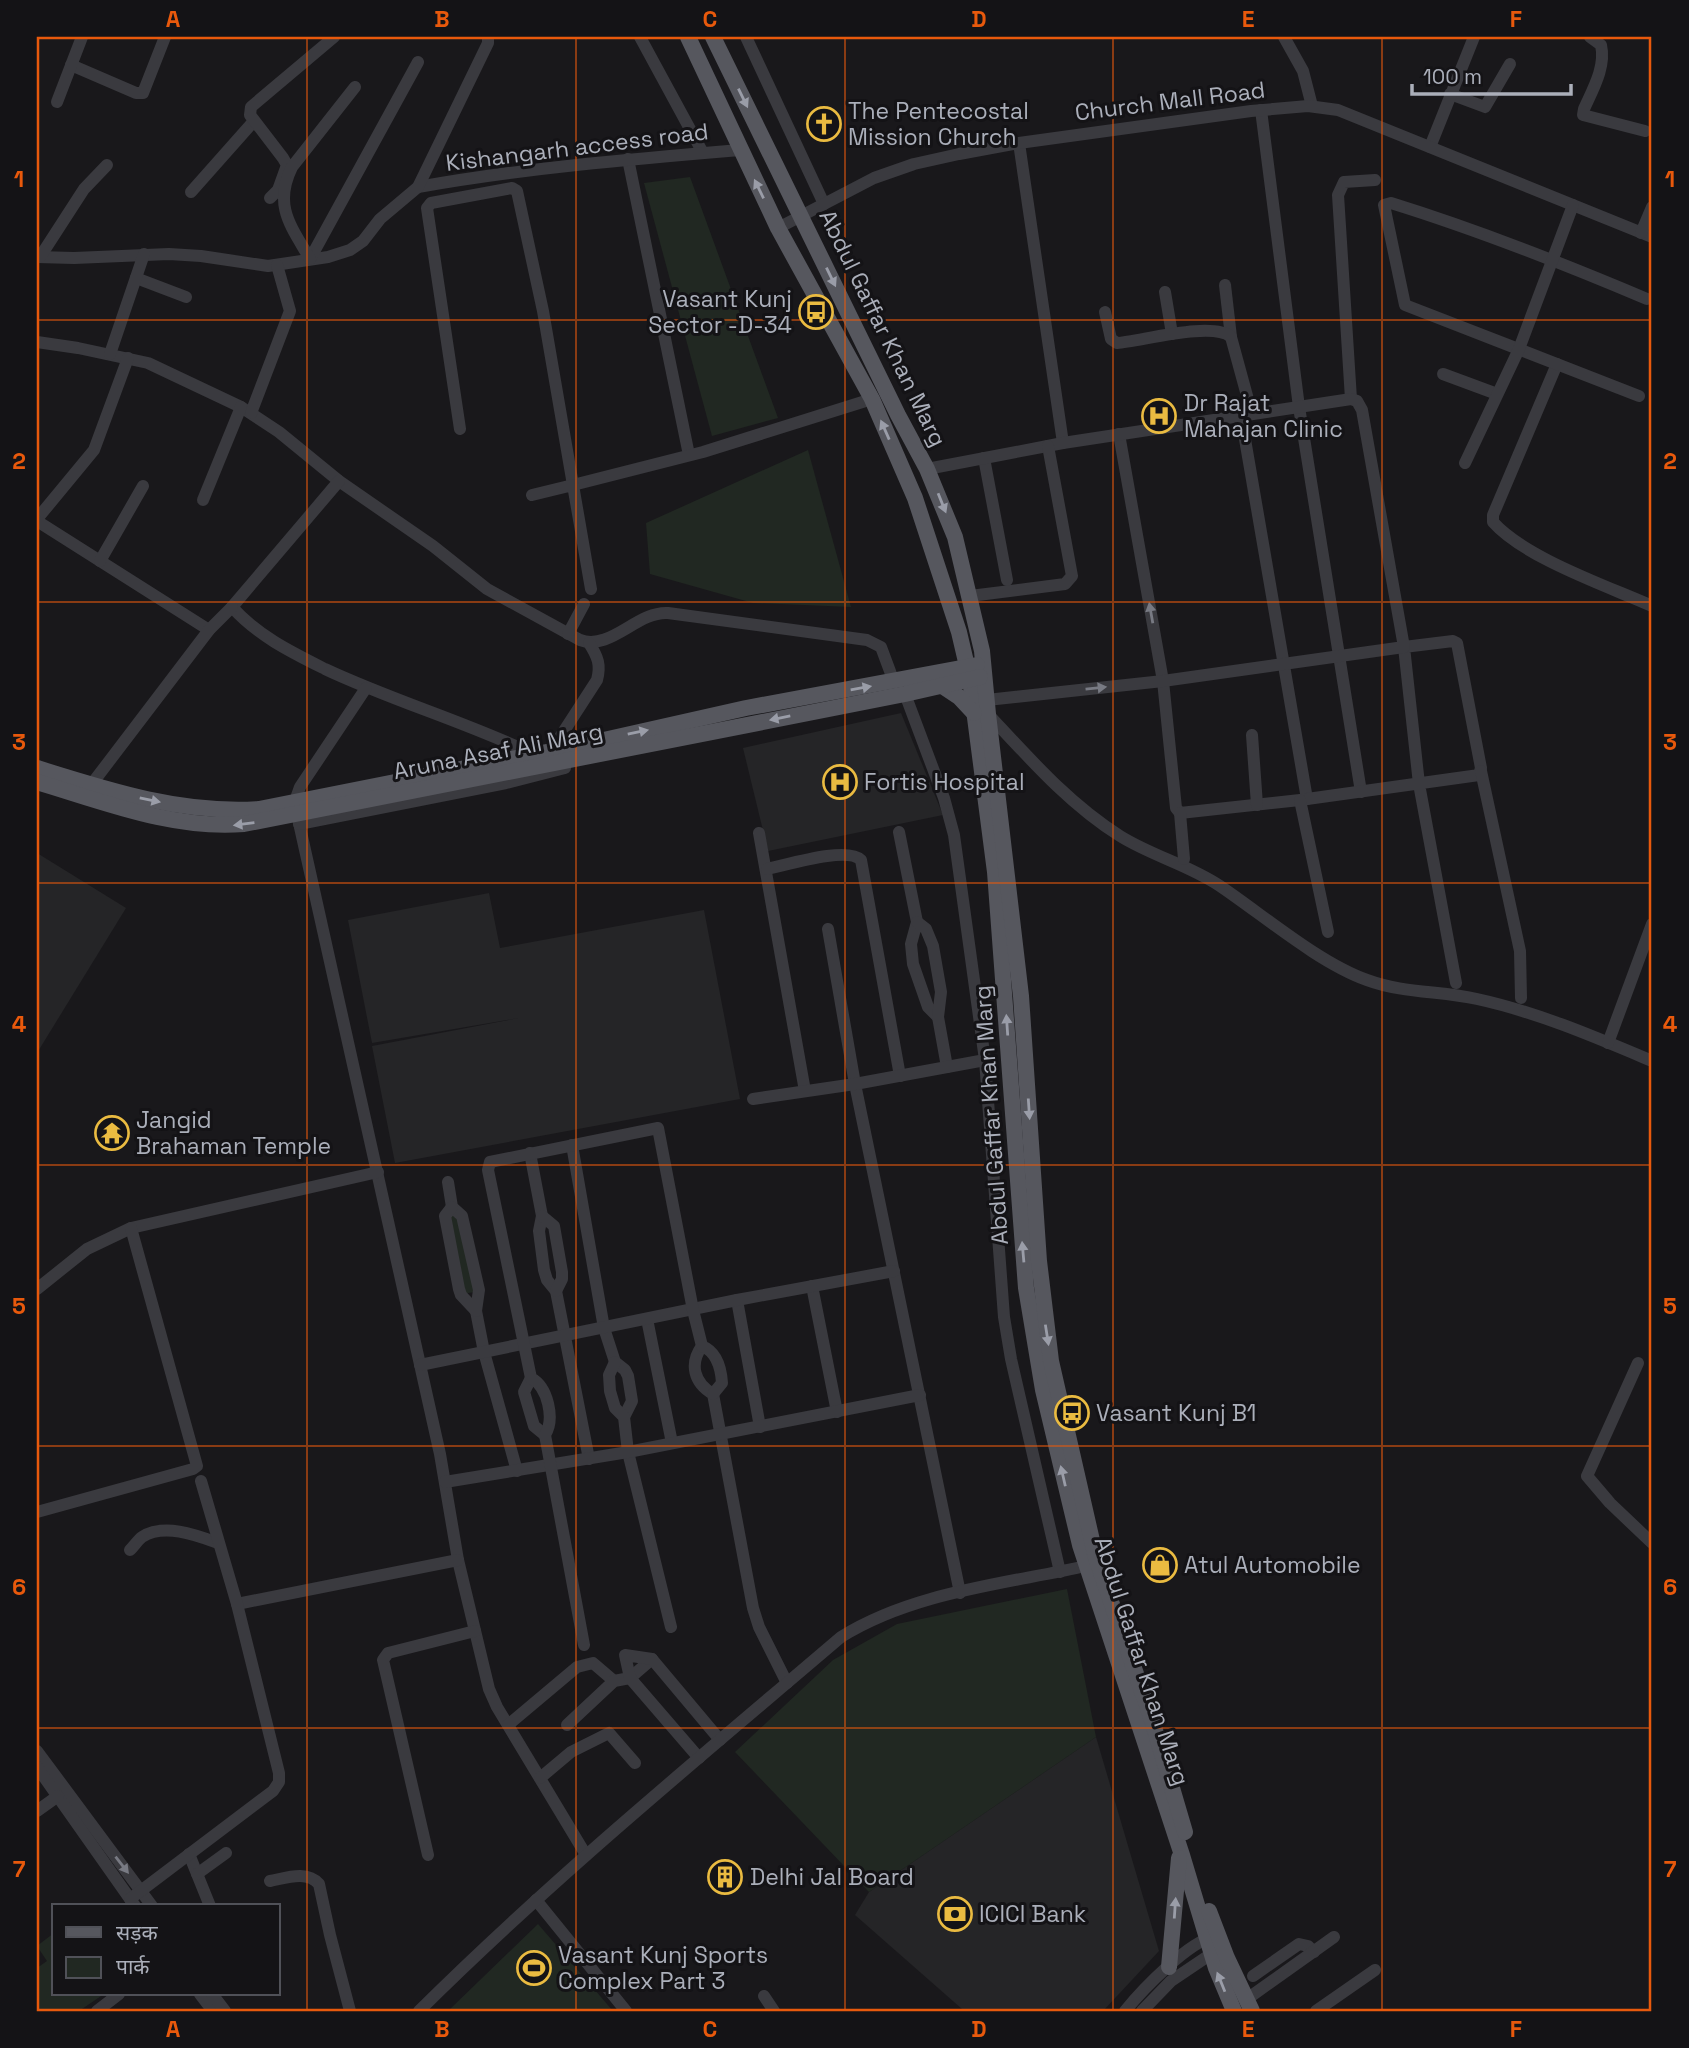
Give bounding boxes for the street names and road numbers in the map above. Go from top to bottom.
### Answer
street label: Church Mall Road [1073,74,1267,128]
street label: Kishangarh access road [444,116,710,178]
street label: Abdul Gaffar Khan Marg [813,205,953,451]
street label: Aruna Asaf Ali Marg [391,716,605,786]
street label: Abdul Gaffar Khan Marg [967,984,1015,1246]
street label: Abdul Gaffar Khan Marg [1088,1533,1196,1789]

